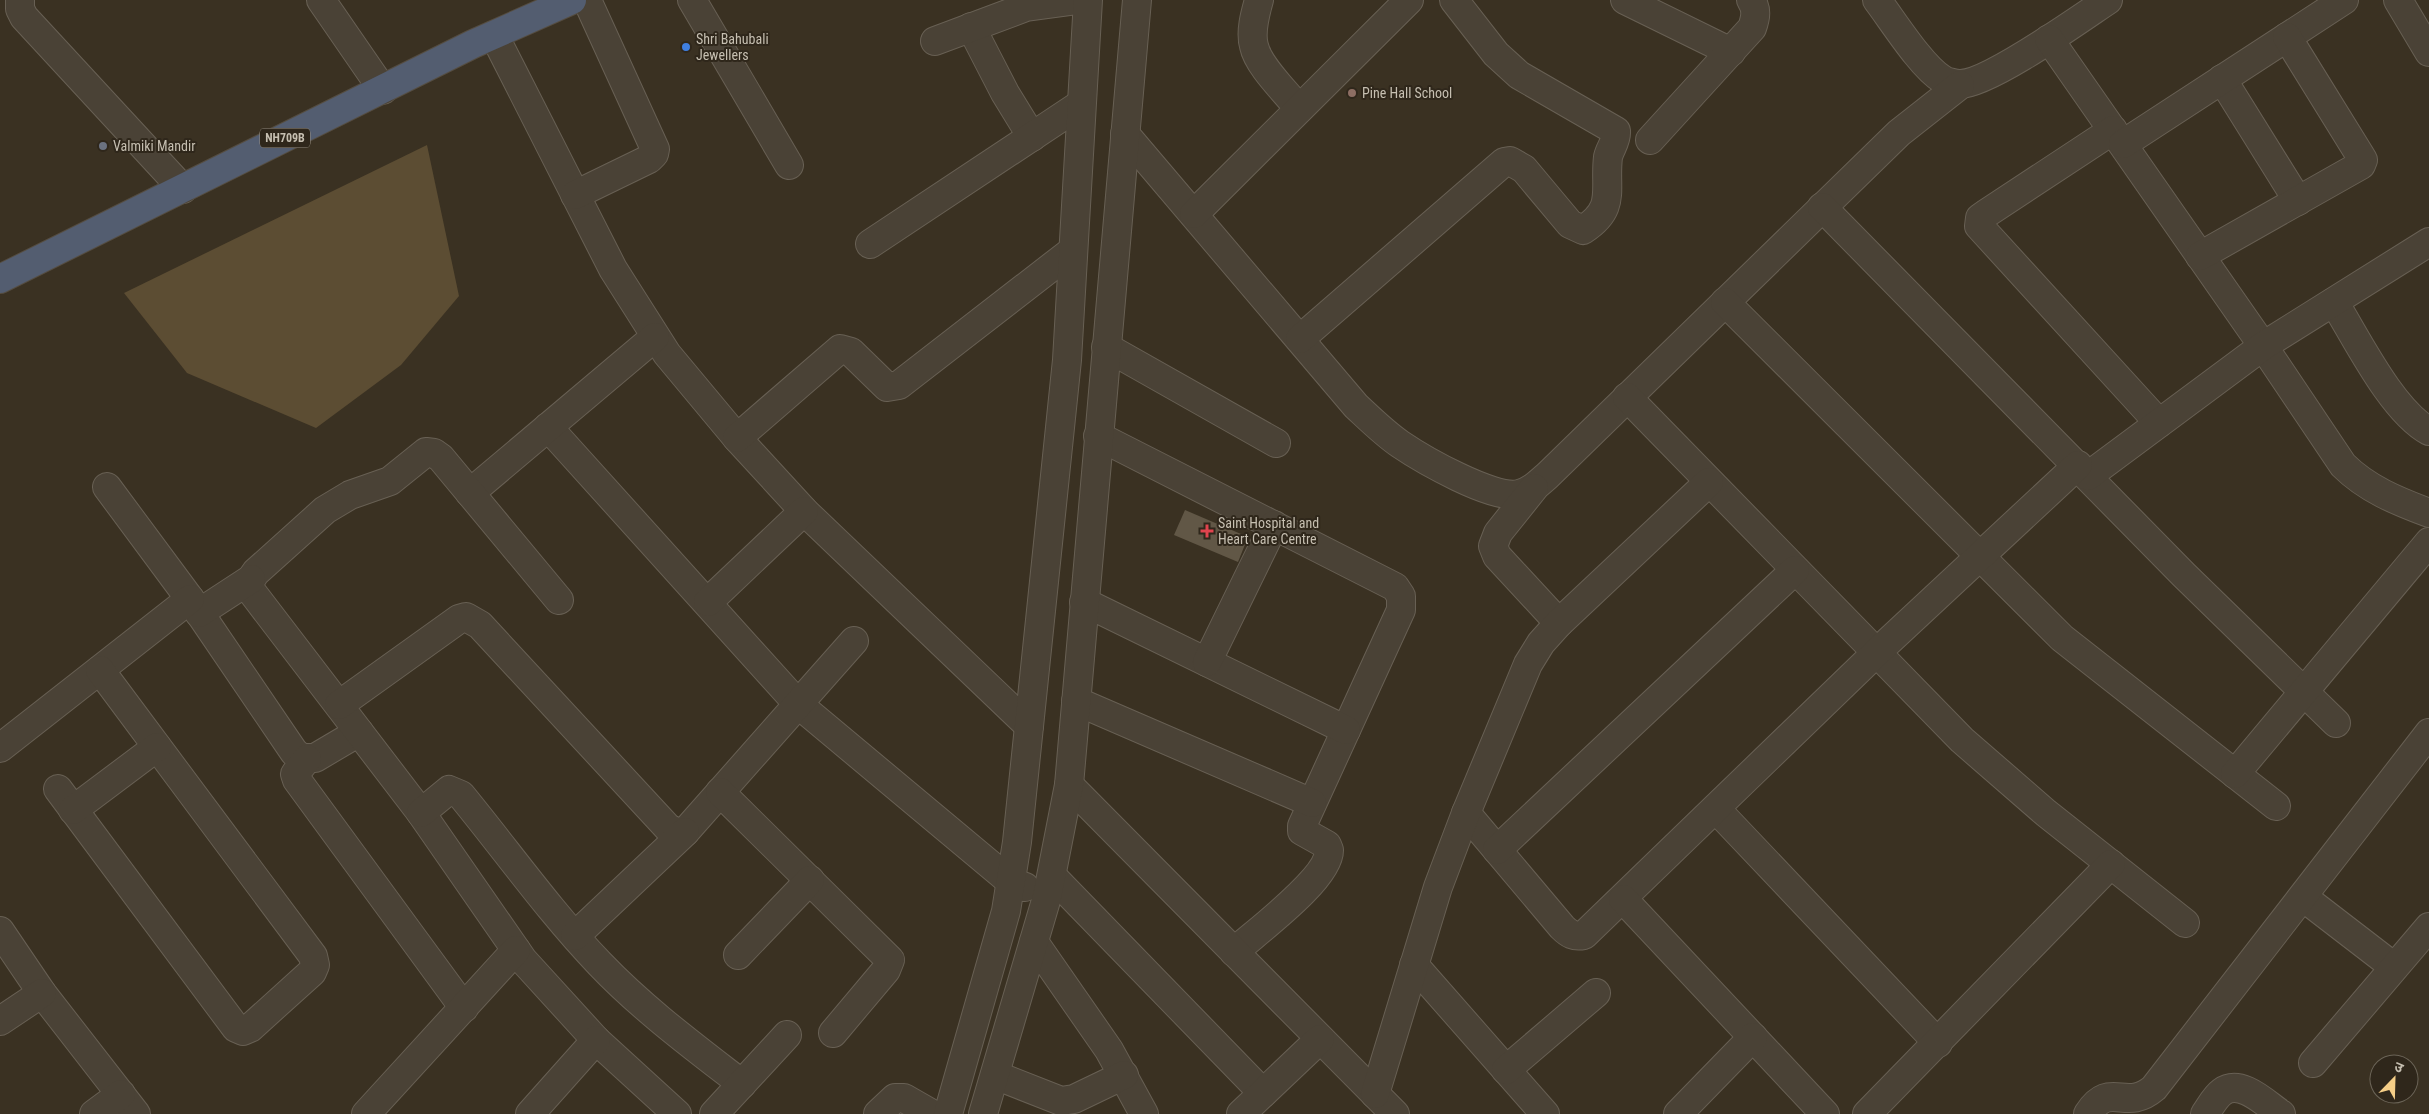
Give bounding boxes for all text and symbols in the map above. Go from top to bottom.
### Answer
place label: Shri Bahubali Jewellers [696,31,769,63]
marker: Shri Bahubali Jewellers [680,41,692,53]
place label: Pine Hall School [1362,85,1452,101]
marker: Pine Hall School [1346,87,1358,99]
road number: NH709B [260,128,310,148]
place label: Valmiki Mandir [113,138,195,154]
marker: Valmiki Mandir [97,140,109,152]
place label: Saint Hospital and Heart Care Centre [1218,515,1319,547]
marker: Saint Hospital and Heart Care Centre [1200,524,1214,538]
north arrow [2369,1054,2419,1104]
text: उ [2392,1058,2407,1076]

